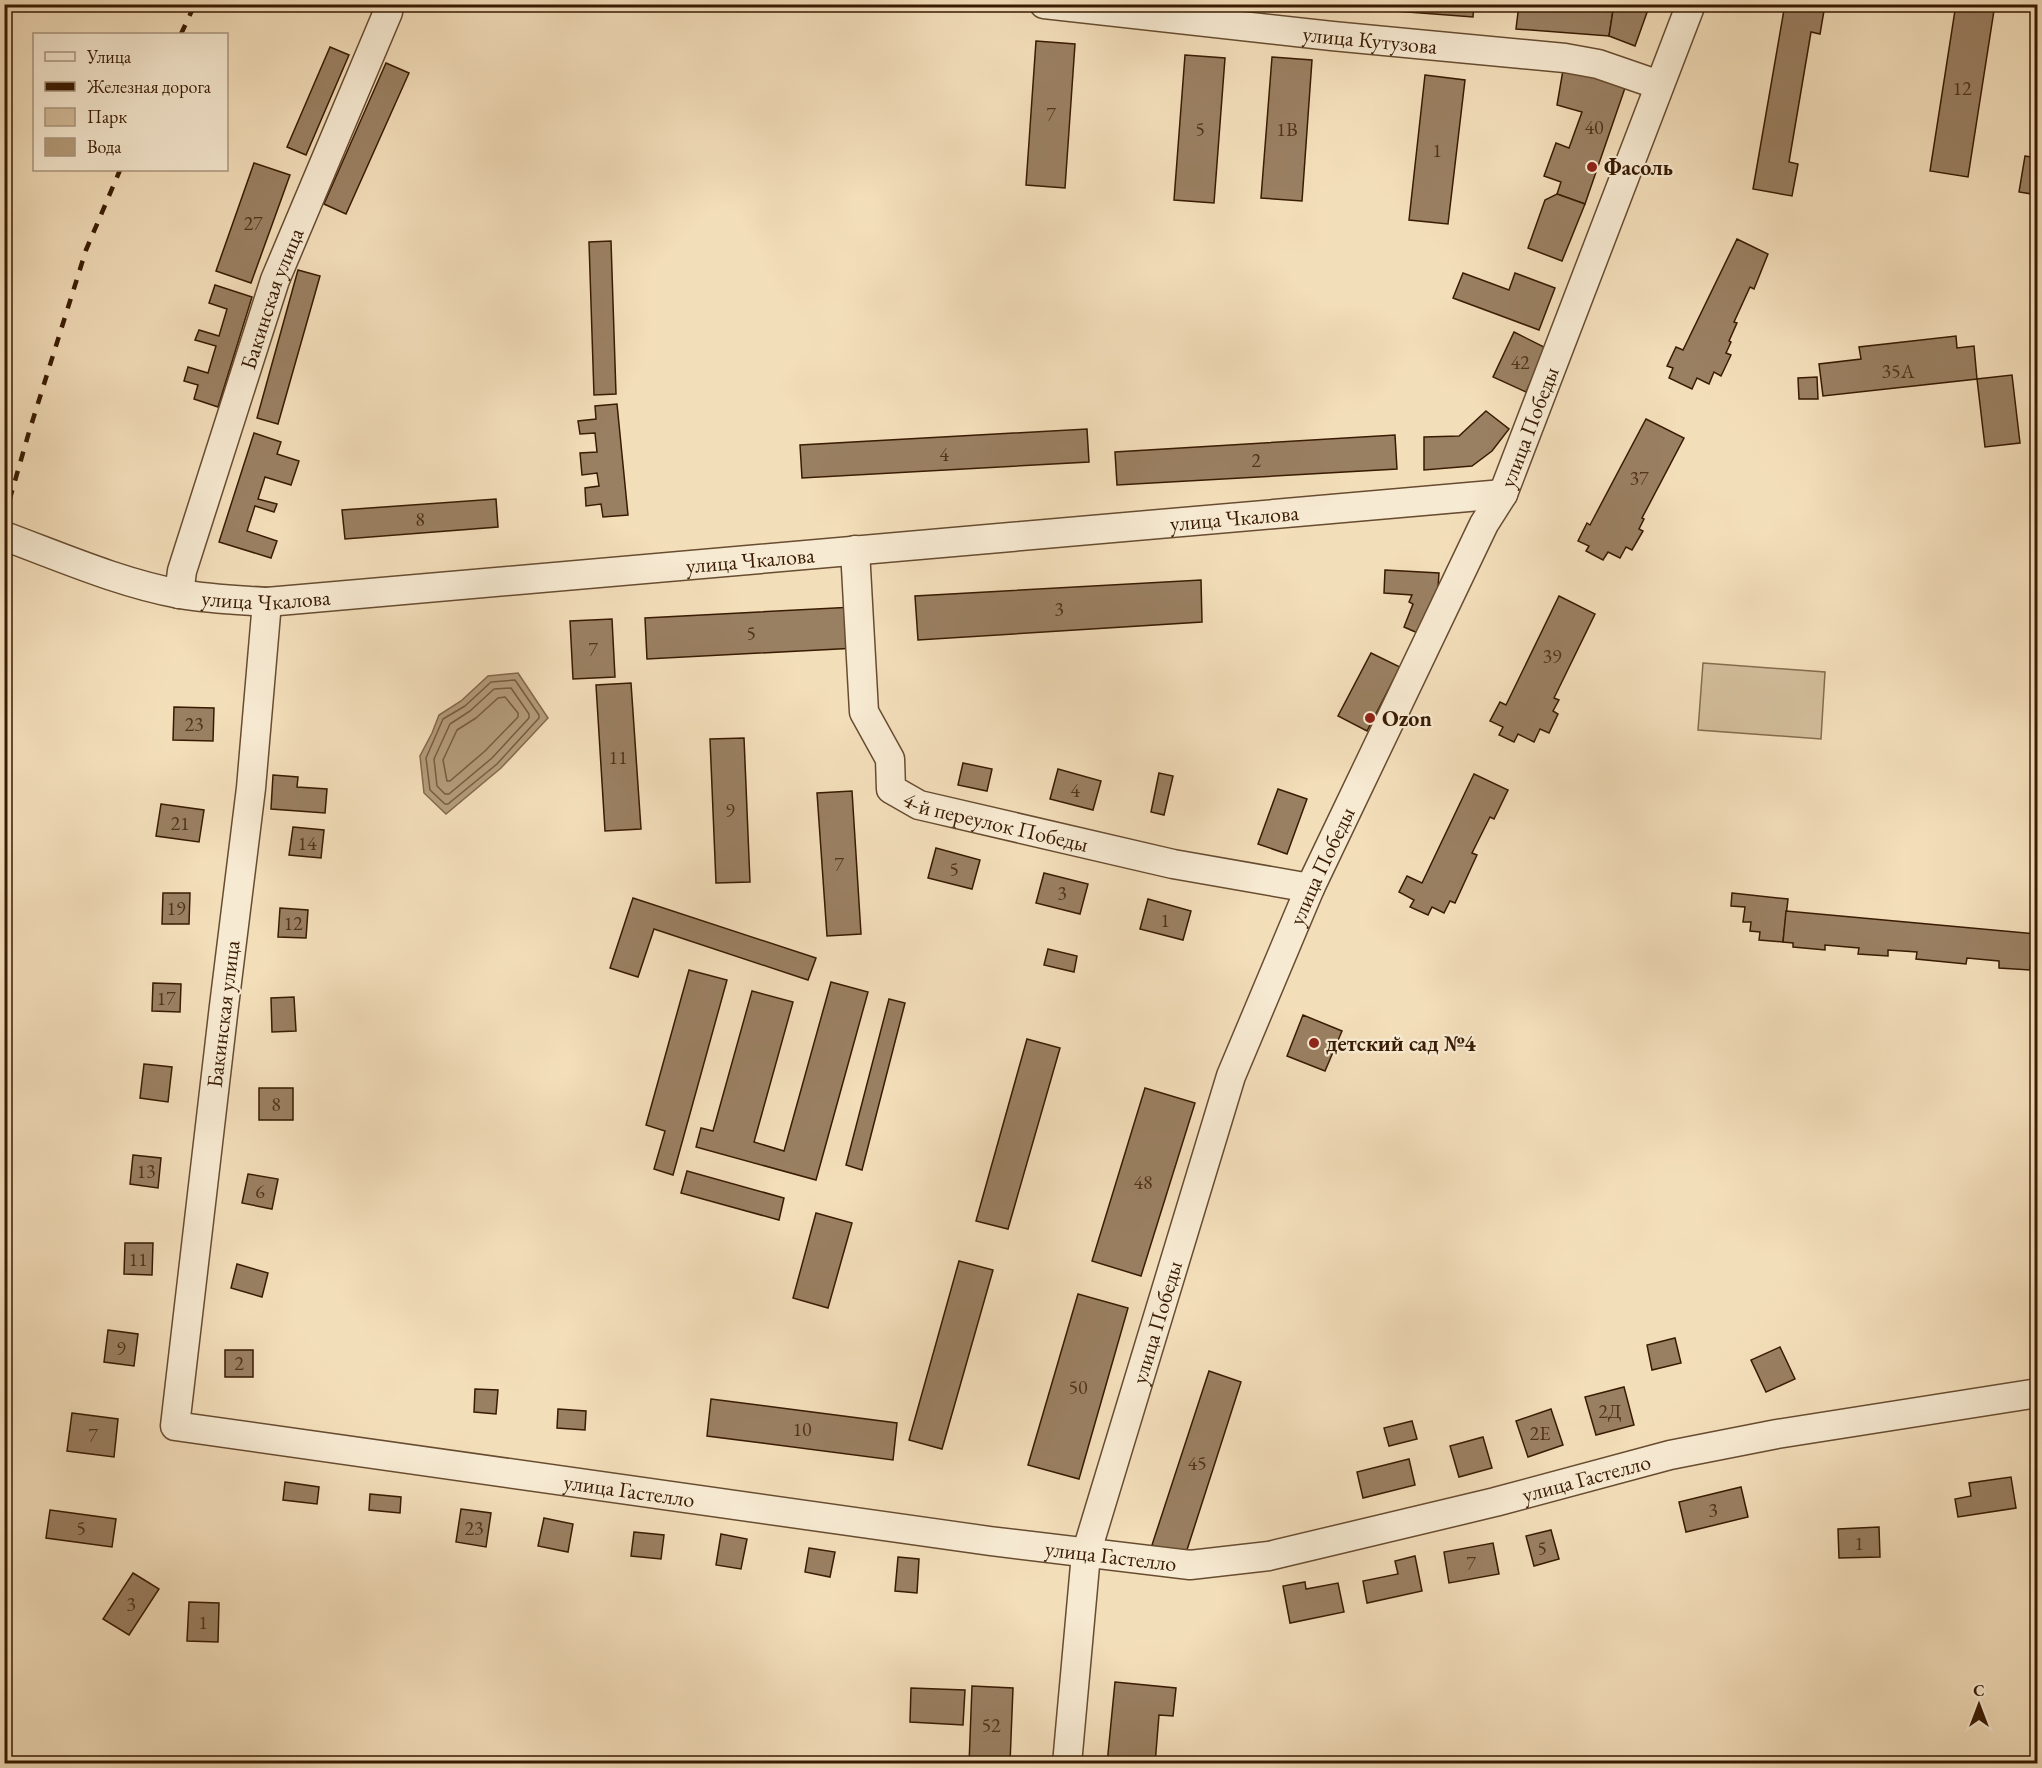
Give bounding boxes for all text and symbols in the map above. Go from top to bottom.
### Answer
street label: улица Кутузова [1301,18,1439,60]
legend [33,33,228,171]
text: Улица [86,45,132,68]
text: Железная дорога [86,75,212,98]
house number: 12 [1952,75,1972,101]
house number: 7 [1046,101,1056,127]
text: Парк [87,105,127,128]
house number: 40 [1584,114,1604,140]
house number: 5 [1195,116,1205,142]
house number: 1В [1276,116,1298,142]
text: Вода [87,135,122,158]
house number: 1 [1432,137,1442,163]
place label: Фасоль [1604,153,1673,182]
marker: Фасоль [1585,160,1599,174]
house number: 27 [243,210,263,236]
street label: Бакинская улица [233,223,310,373]
house number: 42 [1510,349,1530,375]
house number: 35А [1881,358,1915,384]
street label: улица Победы [1492,362,1565,492]
house number: 4 [939,441,949,467]
house number: 2 [1251,447,1261,473]
house number: 37 [1629,465,1649,491]
street label: улица Чкалова [1169,497,1300,538]
house number: 8 [415,506,425,532]
street label: улица Чкалова [685,540,816,580]
street label: улица Чкалова [200,582,332,617]
house number: 3 [1054,596,1064,622]
house number: 5 [746,620,756,646]
house number: 7 [588,636,598,662]
house number: 39 [1542,643,1562,669]
place label: Ozon [1382,704,1432,733]
house number: 23 [184,711,204,737]
marker: Ozon [1363,711,1377,725]
house number: 11 [608,744,628,770]
house number: 4 [1070,777,1080,803]
street label: 4-й переулок Победы [898,785,1091,858]
house number: 9 [725,797,735,823]
street label: улица Победы [1282,802,1361,930]
house number: 21 [170,810,190,836]
house number: 14 [297,830,317,856]
house number: 7 [834,851,844,877]
house number: 5 [949,856,959,882]
house number: 3 [1057,880,1067,906]
house number: 19 [166,895,186,921]
house number: 1 [1160,907,1170,933]
house number: 12 [283,910,303,936]
street label: Бакинская улица [200,938,246,1089]
house number: 17 [156,985,176,1011]
place label: детский сад №4 [1326,1029,1476,1058]
marker: детский сад №4 [1307,1036,1321,1050]
house number: 8 [271,1091,281,1117]
house number: 13 [136,1158,156,1184]
house number: 48 [1133,1169,1153,1195]
house number: 6 [255,1178,265,1204]
house number: 11 [128,1246,148,1272]
street label: улица Победы [1124,1257,1189,1387]
house number: 9 [116,1335,126,1361]
house number: 2 [234,1350,244,1376]
house number: 50 [1068,1374,1088,1400]
house number: 2Д [1598,1398,1622,1424]
house number: 10 [792,1416,812,1442]
house number: 2Е [1530,1420,1550,1446]
house number: 7 [88,1422,98,1448]
street label: улица Гастелло [1519,1446,1654,1509]
house number: 45 [1187,1450,1207,1476]
street label: улица Гастелло [562,1467,697,1514]
house number: 3 [1708,1497,1718,1523]
house number: 5 [76,1515,86,1541]
house number: 23 [464,1515,484,1541]
house number: 1 [1854,1530,1864,1556]
street label: улица Гастелло [1043,1533,1178,1578]
house number: 5 [1537,1535,1547,1561]
house number: 7 [1466,1550,1476,1576]
house number: 3 [126,1591,136,1617]
house number: 1 [198,1609,208,1635]
north arrow [1949,1675,2009,1735]
text: С [1973,1680,1985,1701]
house number: 52 [981,1712,1001,1738]

